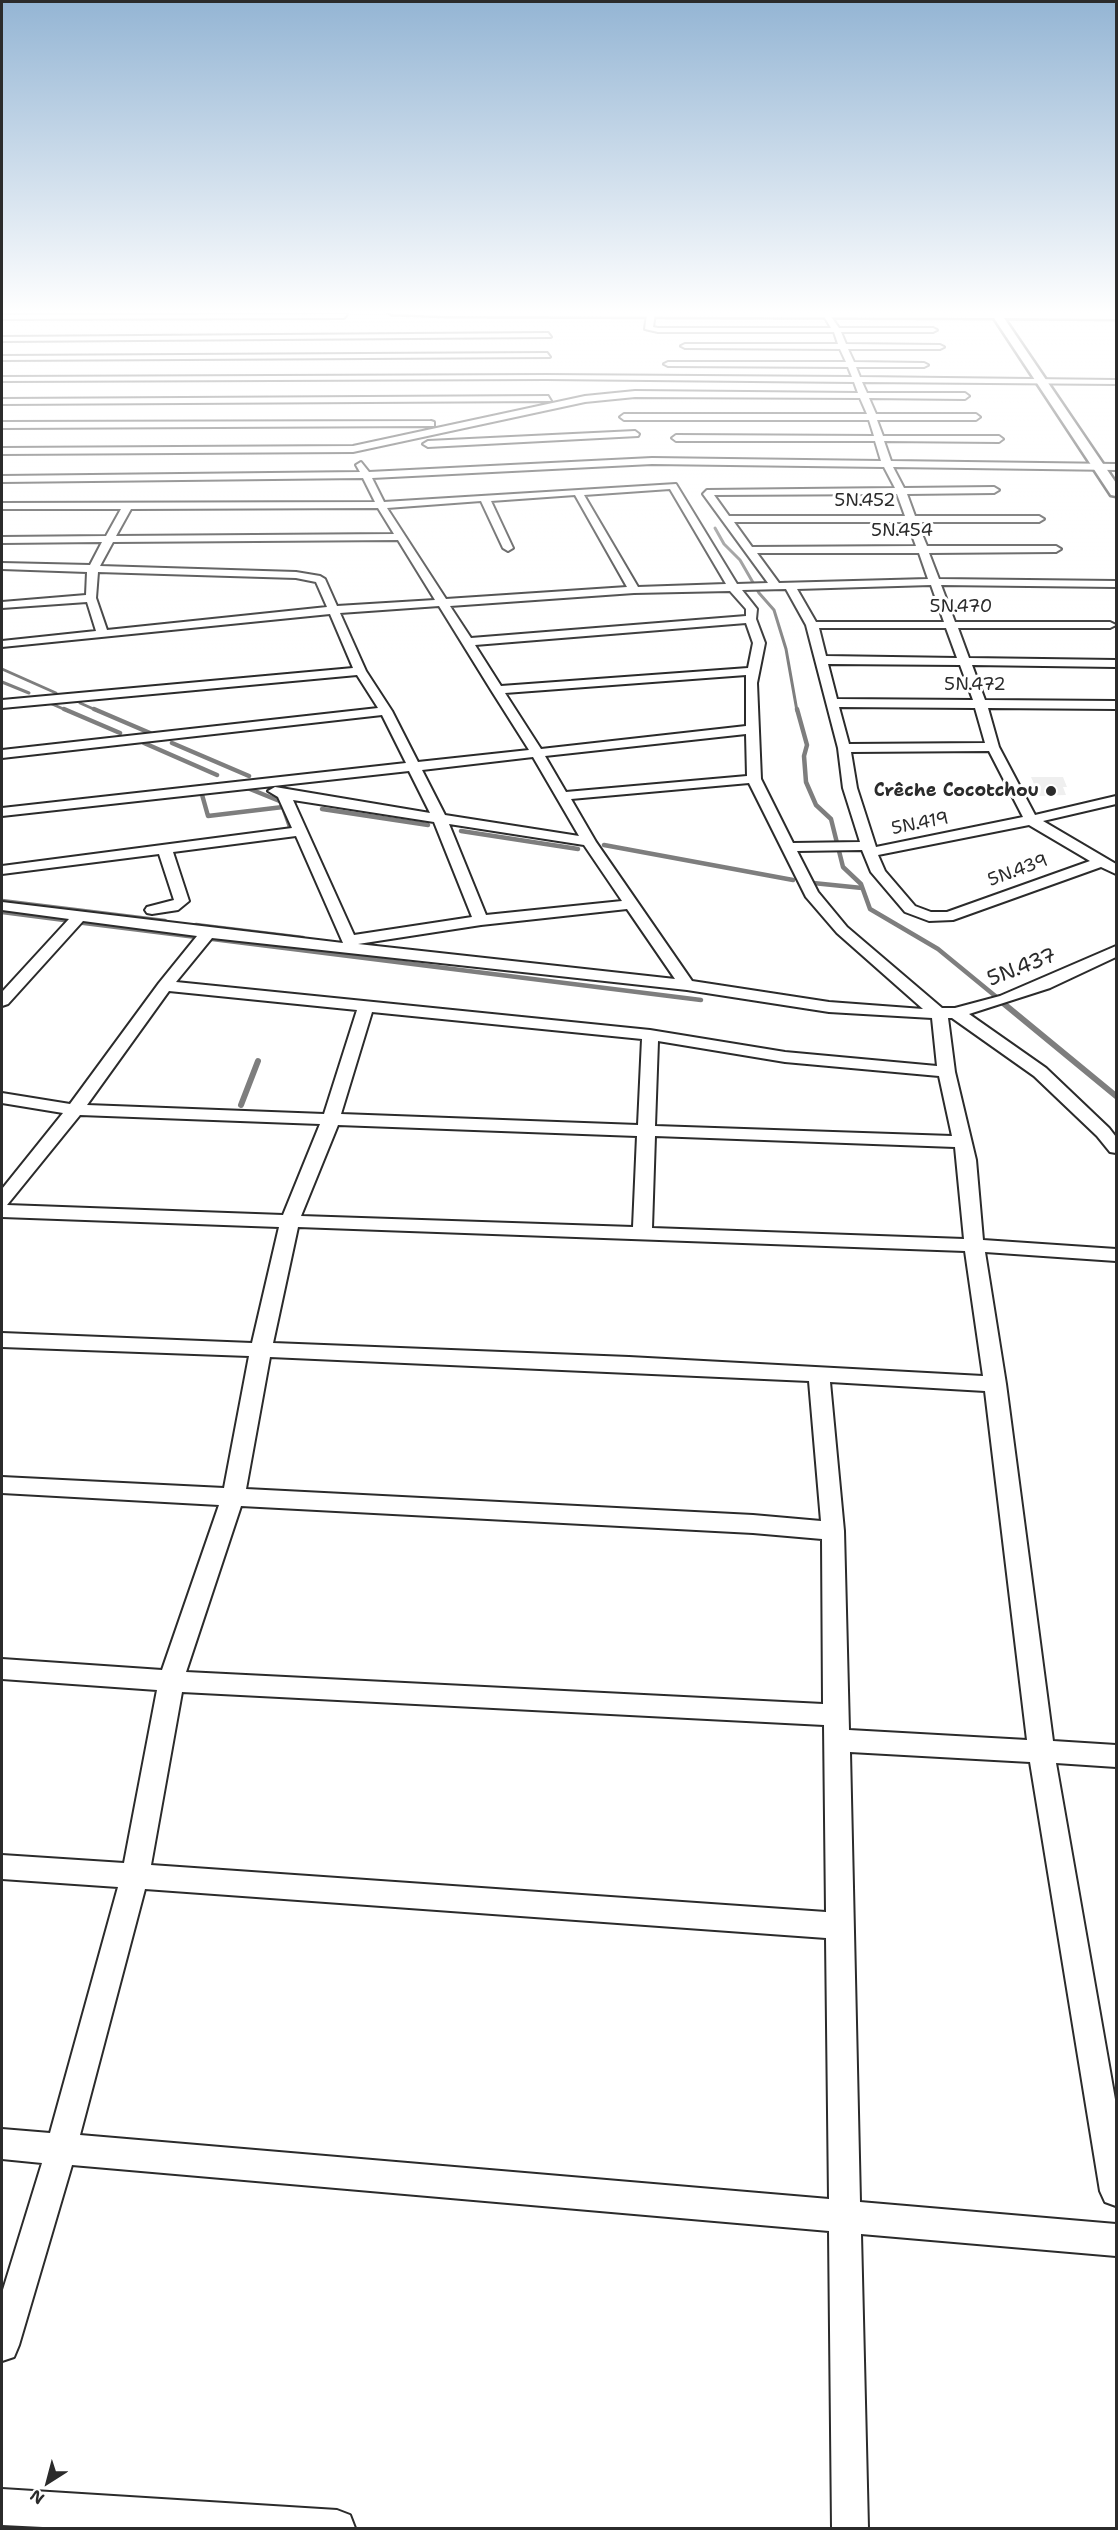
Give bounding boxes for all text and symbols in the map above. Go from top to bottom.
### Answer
street label: 5N.452 [834,490,896,512]
street label: 5N.454 [871,520,933,542]
street label: 5N.470 [930,596,992,618]
street label: 5N.472 [944,674,1006,696]
place label: Crêche Cocotchou [874,780,1039,802]
marker: Crêche Cocotchou [1044,784,1058,798]
street label: 5N.419 [890,808,950,840]
street label: 5N.439 [985,850,1051,892]
street label: 5N.437 [984,943,1060,993]
north arrow [18,2452,78,2512]
text: N [26,2485,48,2509]

